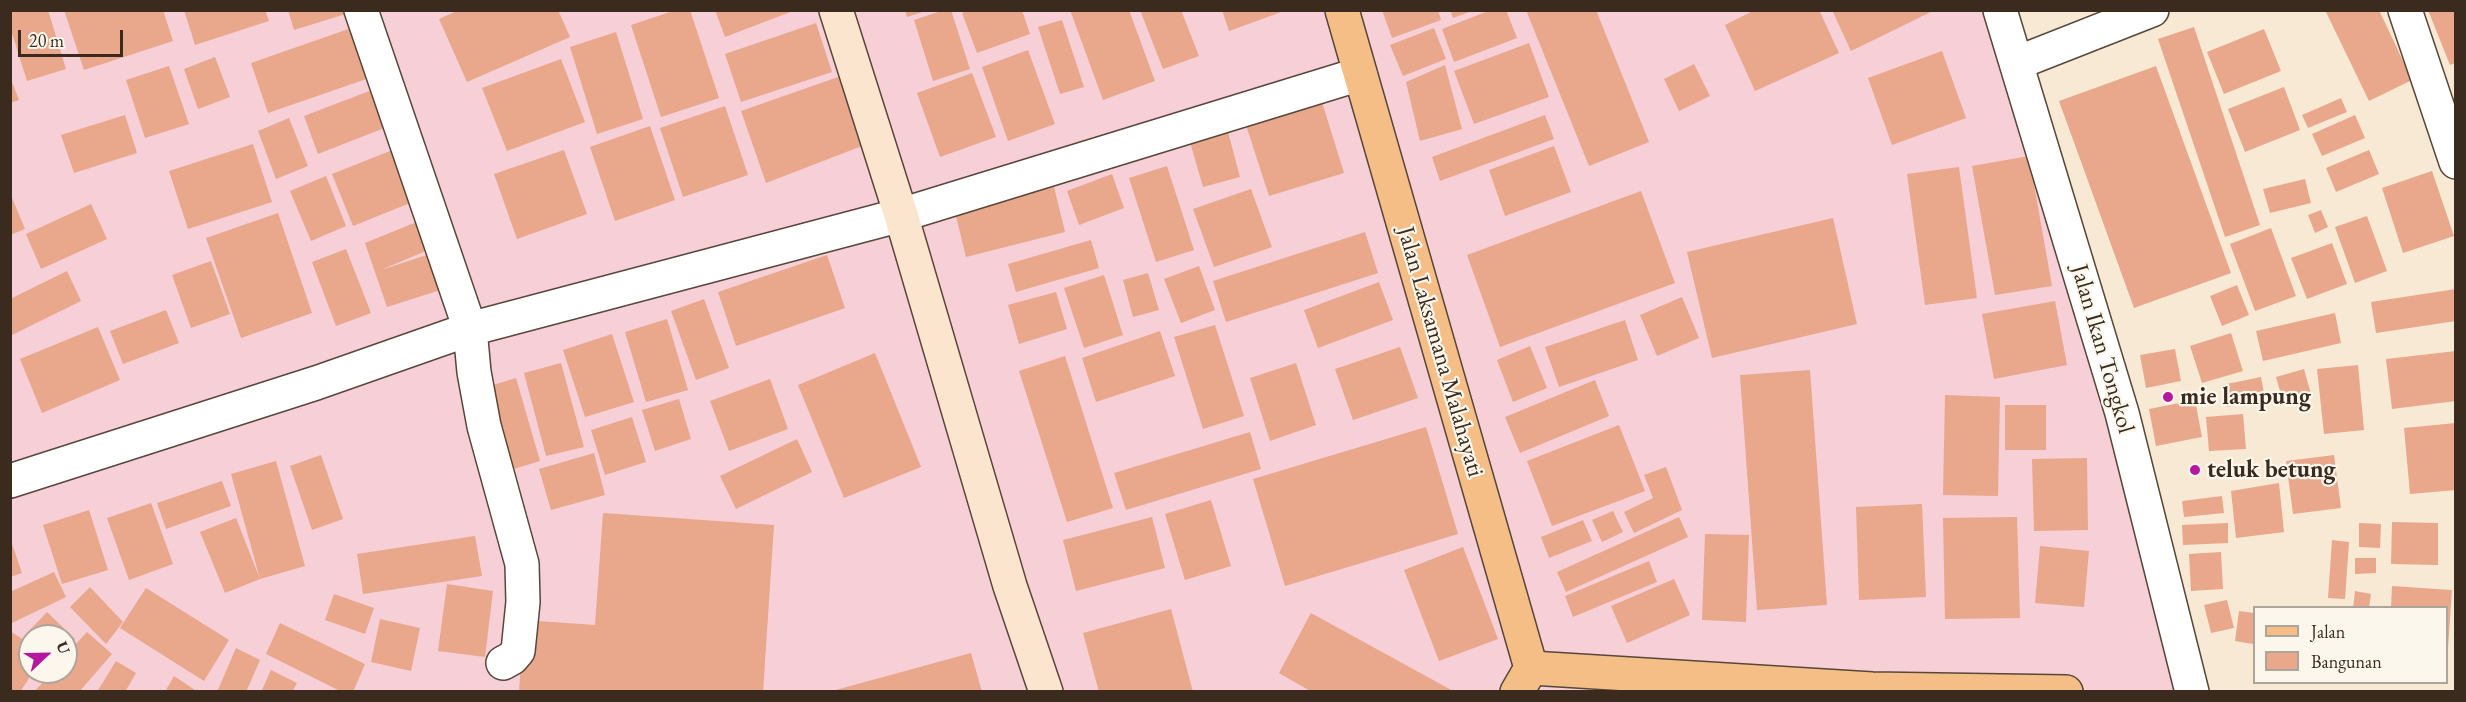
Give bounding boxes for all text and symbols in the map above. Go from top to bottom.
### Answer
scale bar [21,18,126,56]
text: 20 m [29,29,64,52]
street label: Jalan Laksamana Malahayati [1390,224,1490,480]
street label: Jalan Ikan Tongkol [2064,261,2140,437]
place label: mie lampung [2180,383,2311,411]
marker: mie lampung [2161,390,2175,404]
place label: teluk betung [2207,456,2335,484]
marker: teluk betung [2188,463,2202,477]
legend [2253,606,2448,684]
text: Jalan [2311,620,2345,643]
north arrow [18,624,78,684]
text: U [51,638,75,657]
text: Bangunan [2311,650,2382,673]

